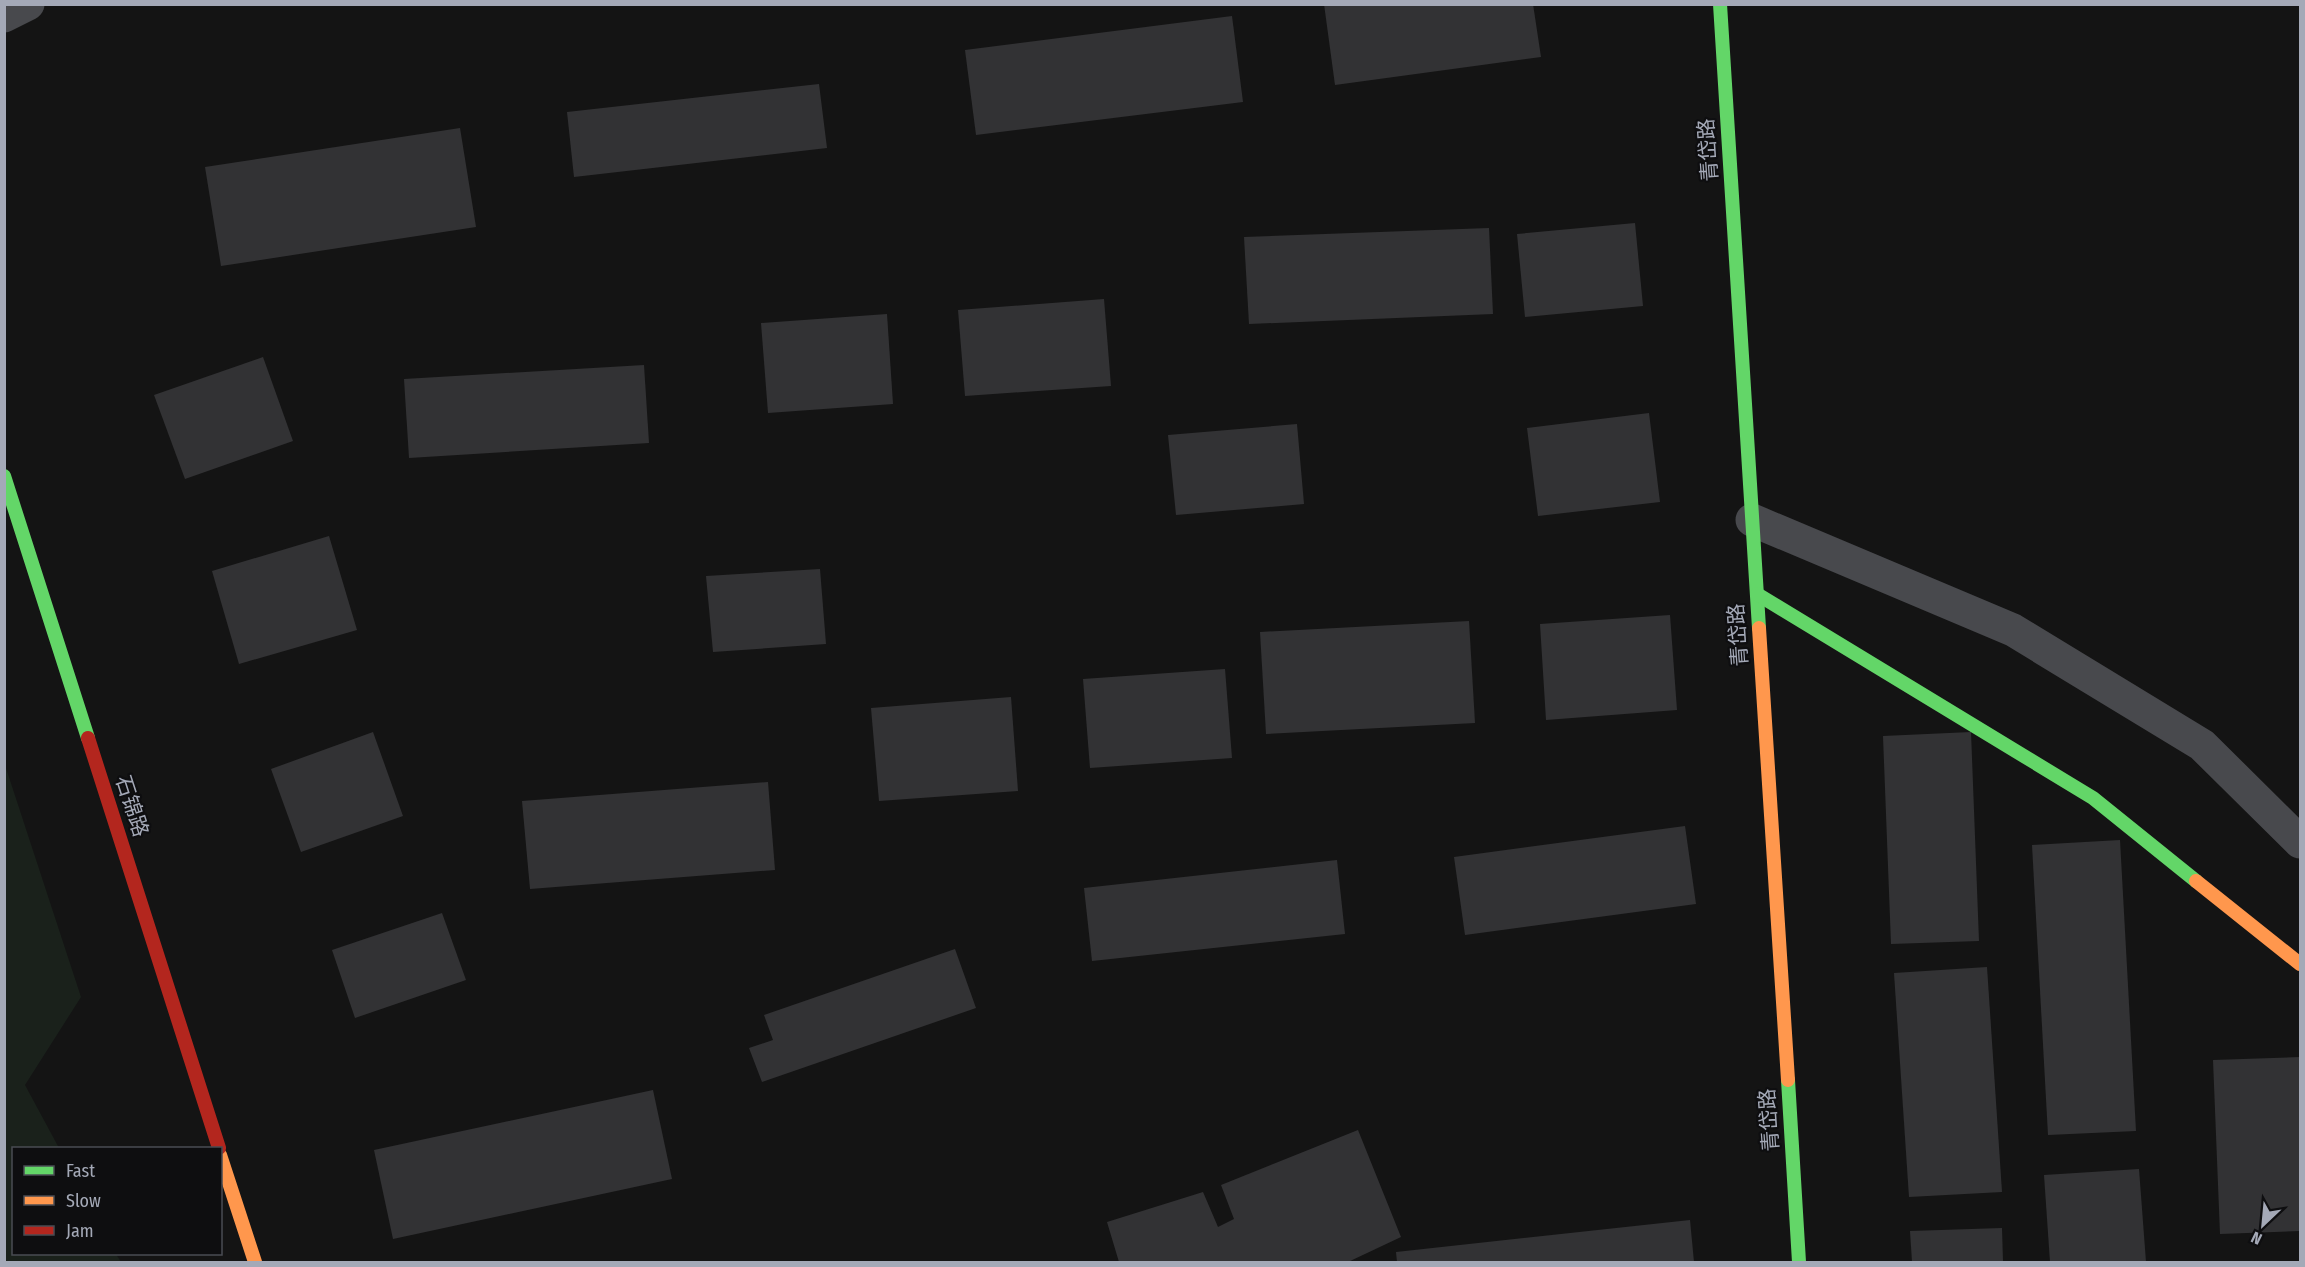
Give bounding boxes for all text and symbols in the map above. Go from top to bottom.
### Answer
street label: 青岱路 [1693,118,1723,182]
street label: 青岱路 [1723,603,1753,667]
street label: 石锦路 [110,772,154,840]
street label: 青岱路 [1754,1088,1784,1152]
legend [12,1147,222,1255]
text: Fast [66,1160,95,1182]
text: Slow [66,1190,101,1212]
north arrow [2233,1195,2293,1255]
text: Jam [66,1220,94,1242]
text: N [2248,1227,2265,1249]

